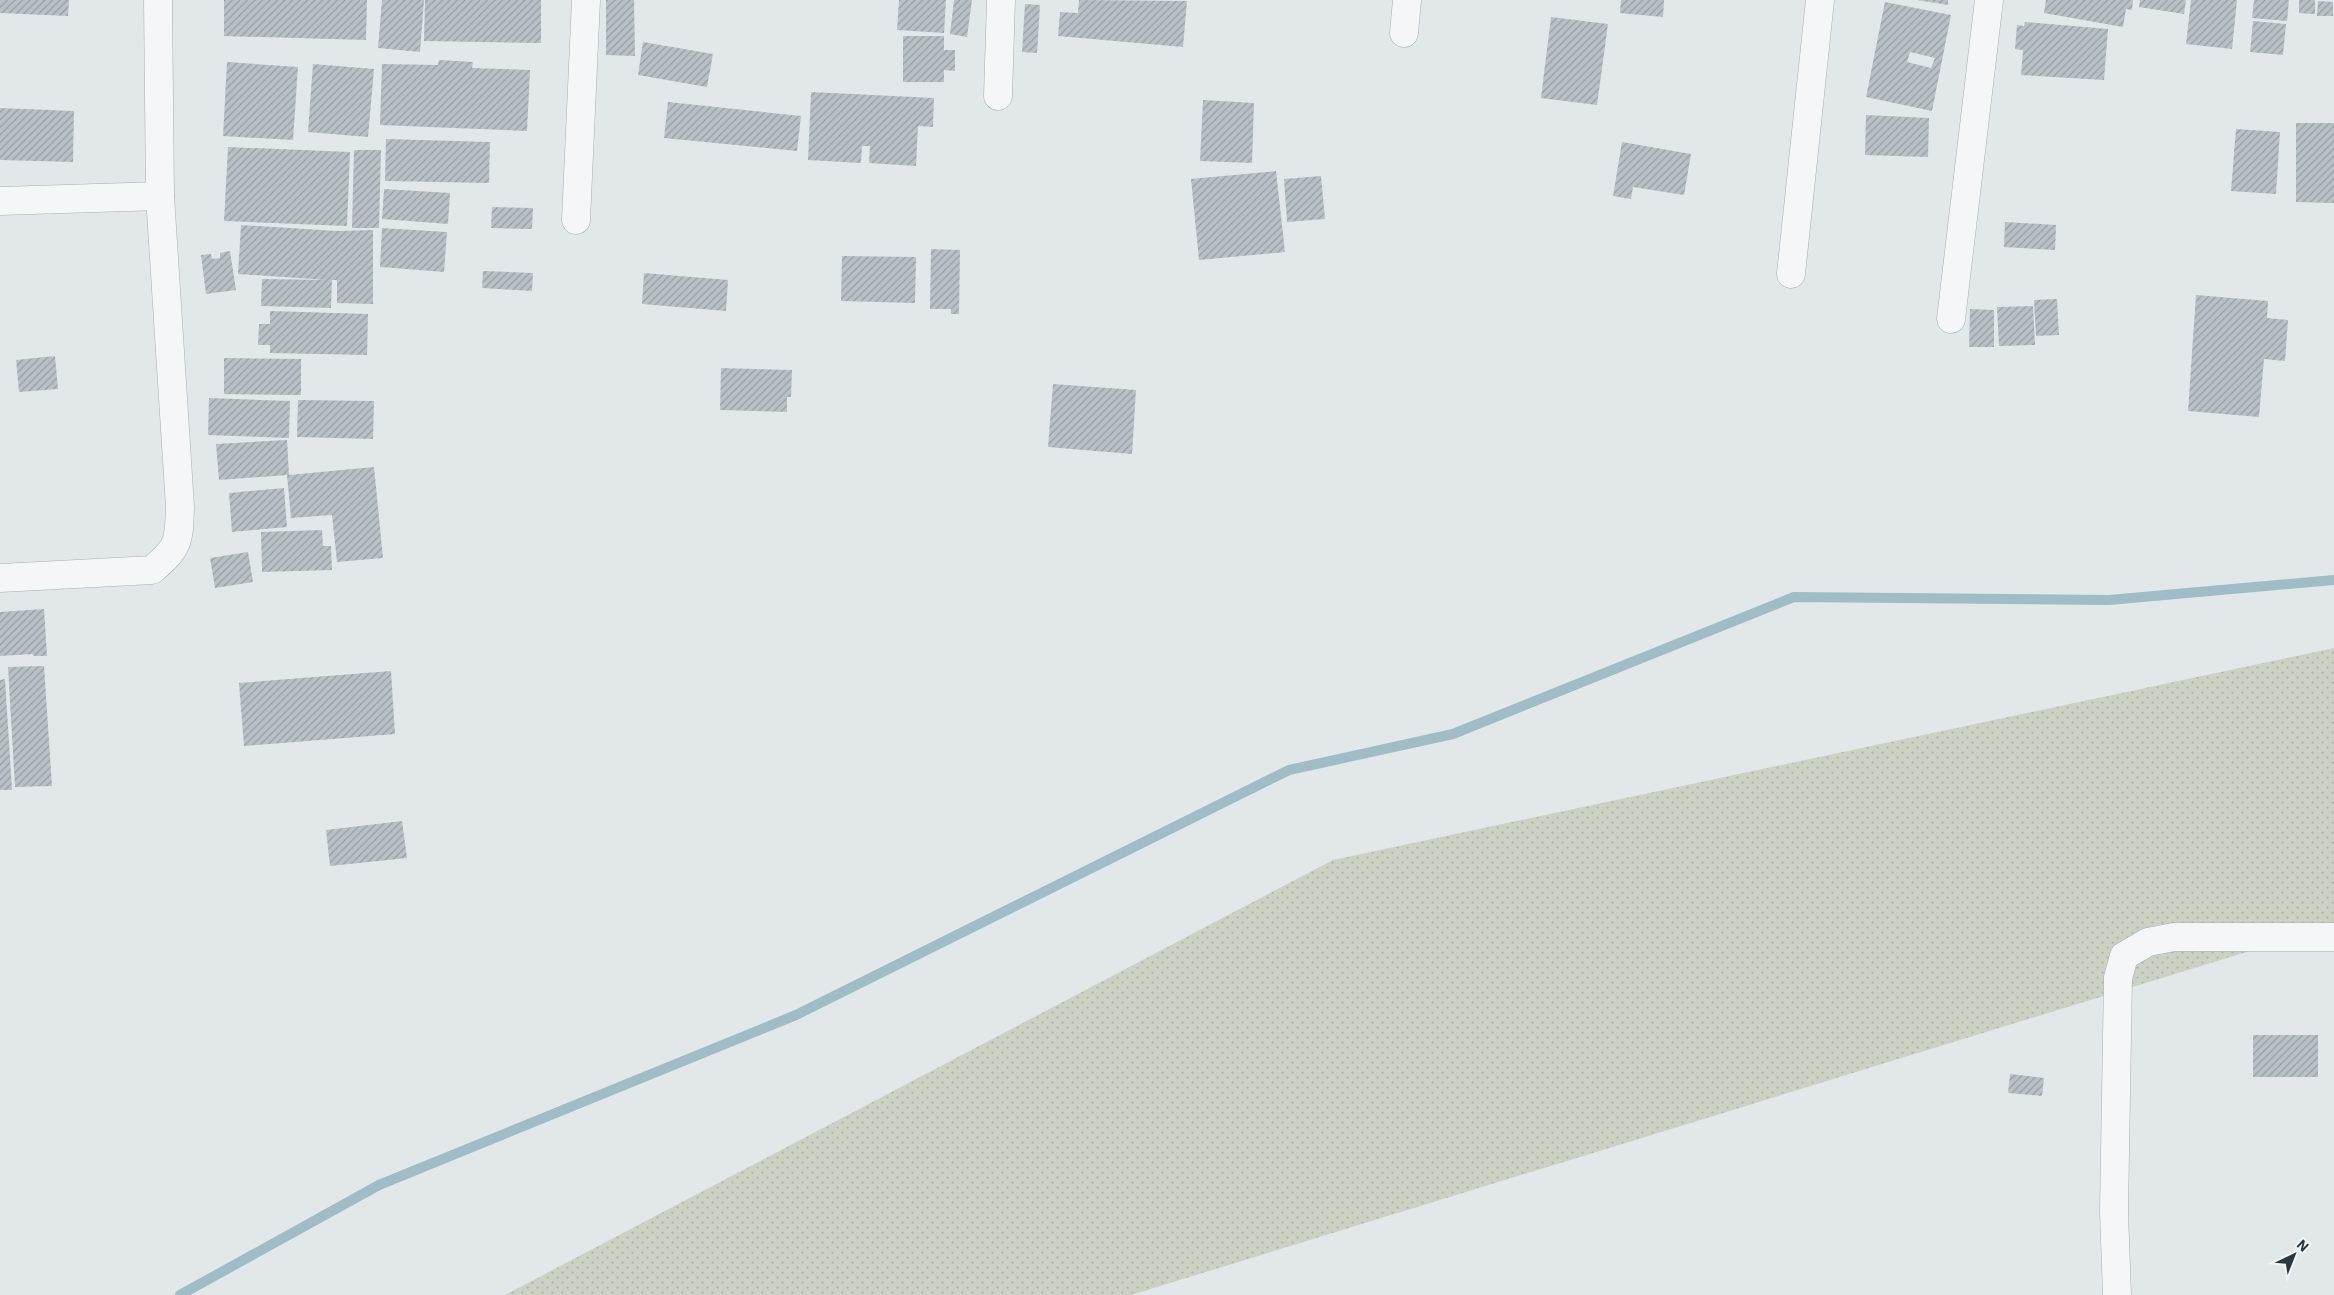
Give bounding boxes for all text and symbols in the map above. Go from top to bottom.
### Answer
north arrow [2269,1230,2319,1280]
text: N [2293,1235,2313,1256]

